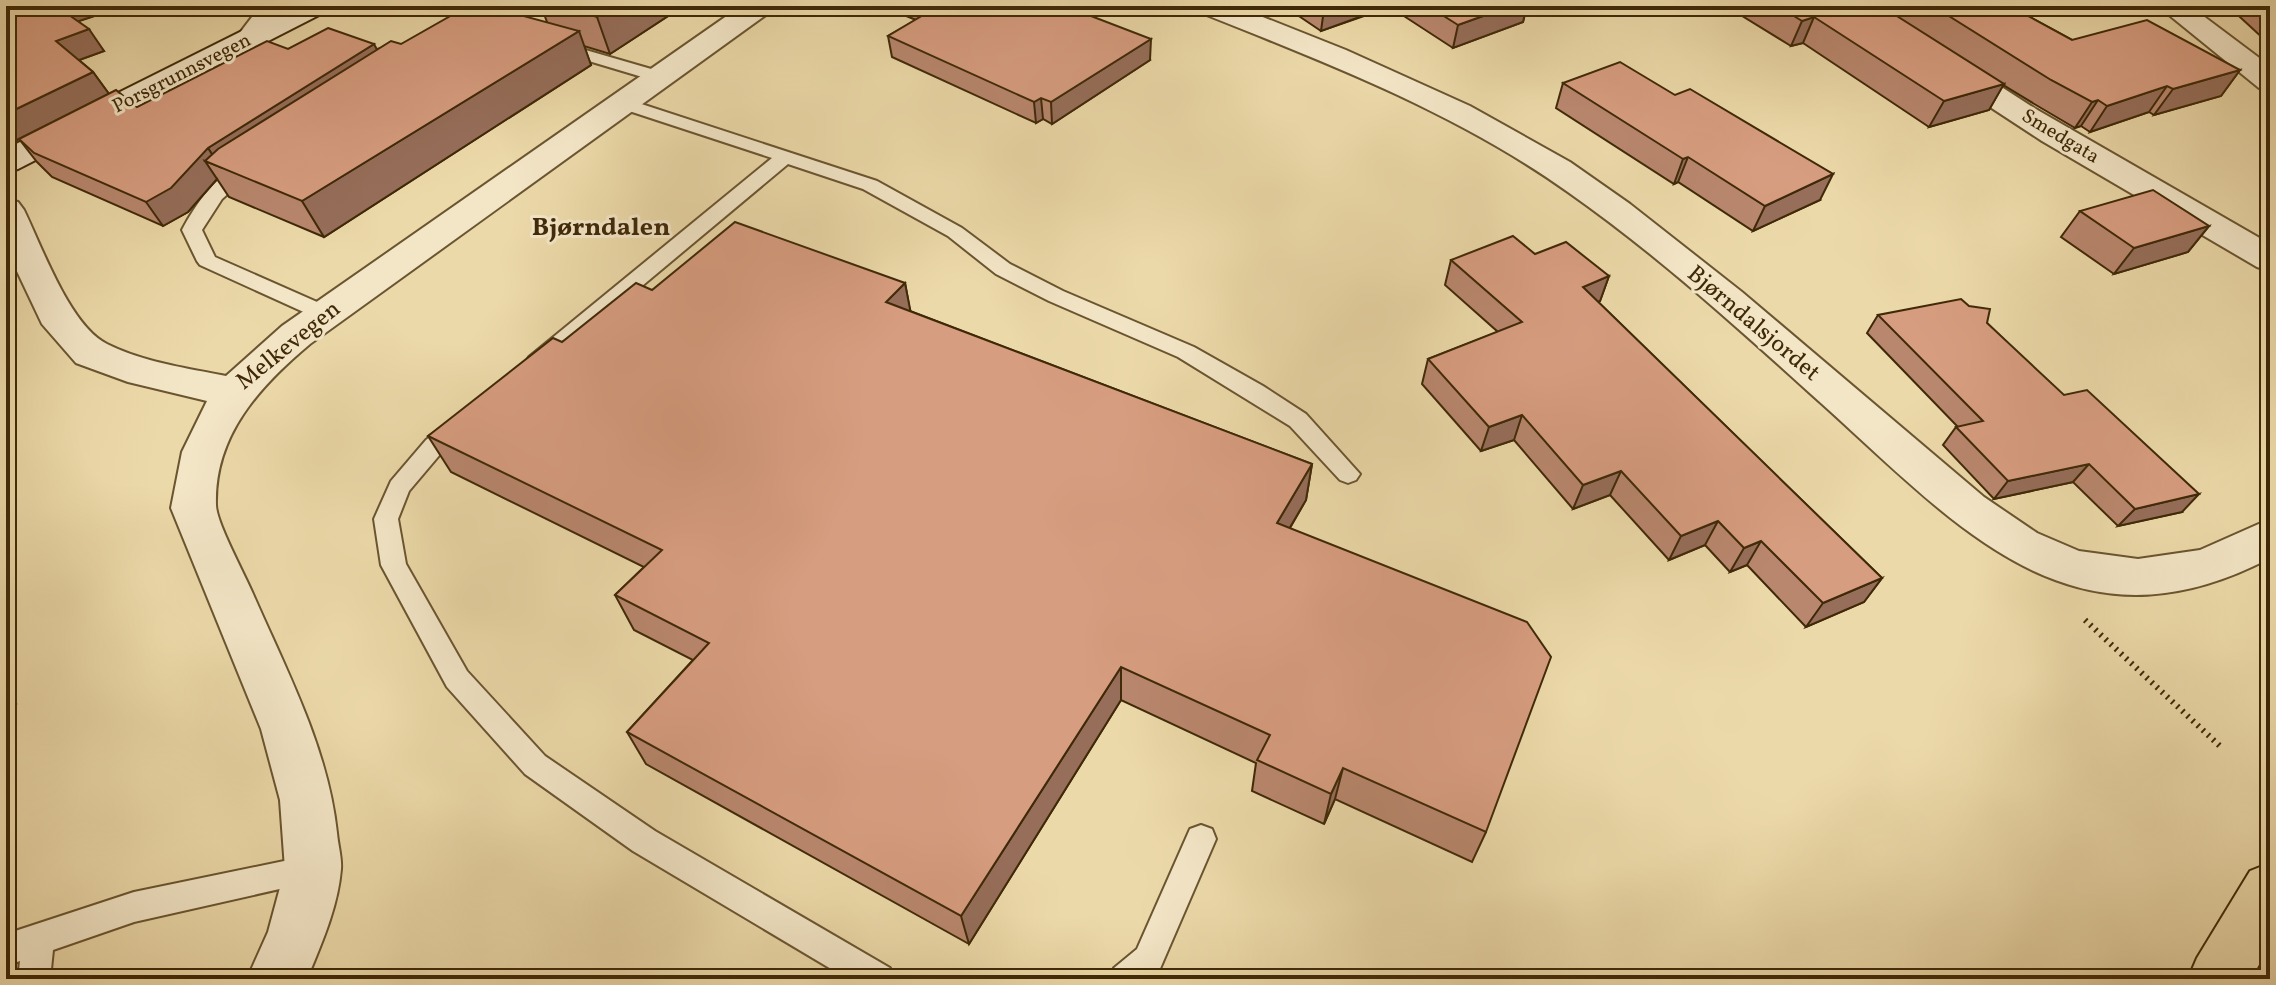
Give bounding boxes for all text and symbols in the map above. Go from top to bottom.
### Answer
street label: Porsgrunnsvegen [108,27,256,121]
street label: Smedgata [2016,103,2104,171]
district label: Bjørndalen [532,210,670,246]
street label: Bjørndalsjordet [1679,258,1827,390]
street label: Melkevegen [229,293,349,399]

